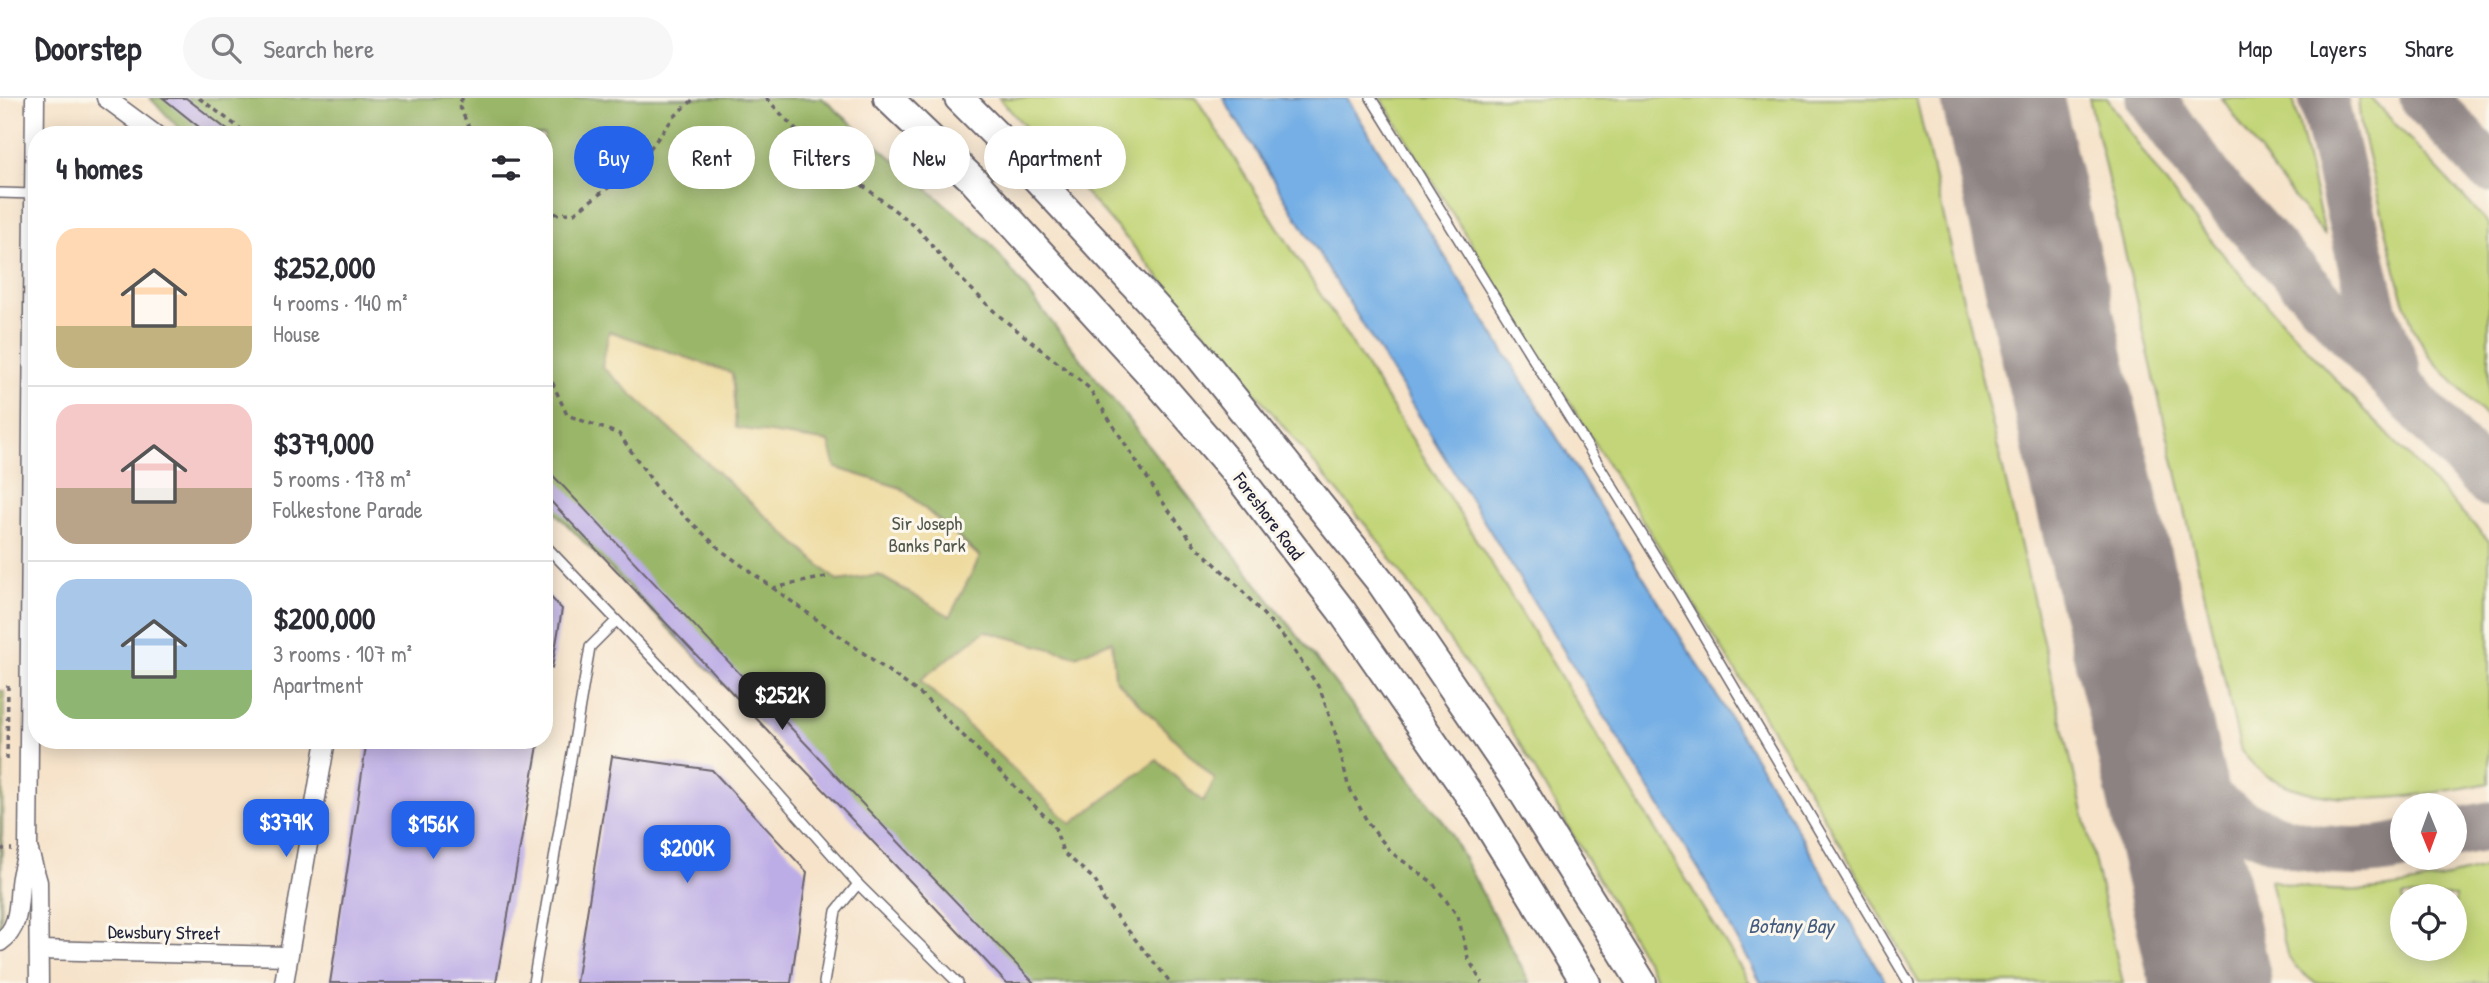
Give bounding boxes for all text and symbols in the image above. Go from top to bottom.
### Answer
search box [183,17,673,80]
text: Doorstep [35,26,141,70]
icon: search [207,29,245,67]
text: Search here [263,31,374,66]
text: Map [2238,32,2272,64]
text: Layers [2310,32,2367,64]
text: Share [2405,32,2454,64]
chip: Buy [574,126,654,189]
chip: Rent [668,126,755,189]
chip: Filters [769,126,875,189]
chip: New [889,126,970,189]
chip: Apartment [984,126,1126,189]
text: 4 homes [56,148,143,188]
icon: filters [487,149,525,187]
text: $252,000 [273,247,375,287]
icon: home [112,256,196,340]
text: 4 rooms · 140 m² [273,287,407,318]
text: House [273,318,320,349]
text: $379,000 [273,423,374,463]
icon: home [112,432,196,516]
text: 5 rooms · 178 m² [273,463,411,494]
street label: Foreshore Road [1227,466,1311,565]
text: Folkestone Parade [273,494,423,525]
park label: Sir Joseph Banks Park [888,510,966,558]
text: $200,000 [273,598,376,638]
icon: home [112,607,196,691]
text: 3 rooms · 107 m² [273,638,412,669]
text: Apartment [273,669,363,700]
pin: $252K [733,672,831,732]
text: $252K [755,679,809,710]
north arrow [2390,793,2468,870]
map controls [2390,793,2467,961]
pin: $379K [237,800,335,859]
pin: $156K [384,802,482,861]
text: $379K [259,806,313,837]
text: $156K [408,808,458,839]
pin: $200K [638,826,736,885]
text: $200K [659,832,715,863]
button: locate [2390,884,2467,961]
water label: Botany Bay [1748,911,1836,940]
street label: Dewsbury Street [108,918,221,946]

